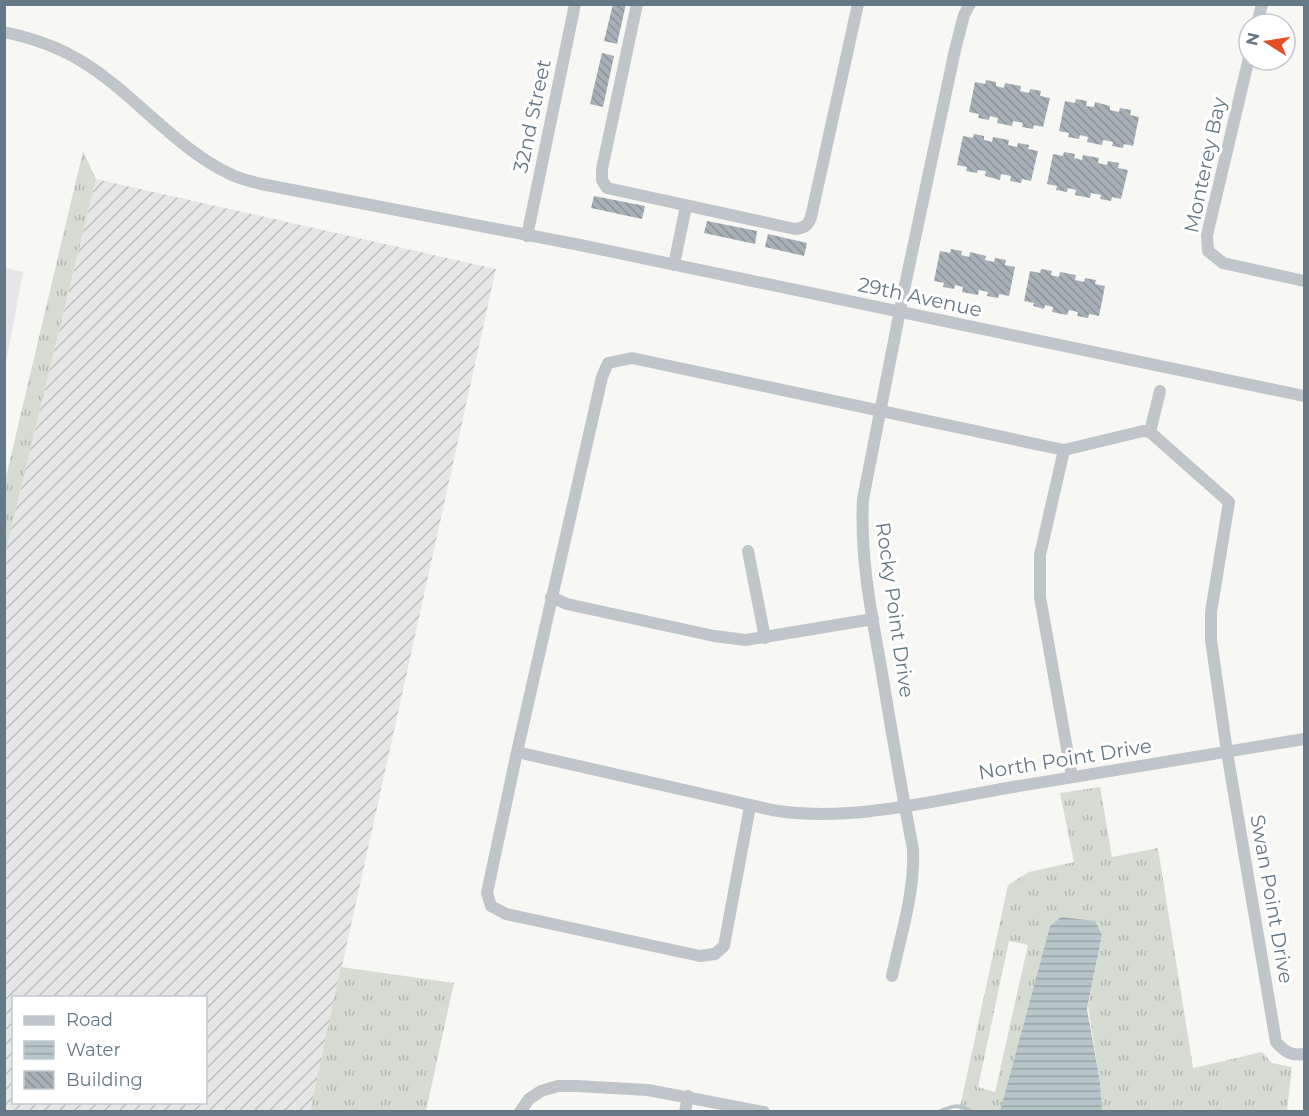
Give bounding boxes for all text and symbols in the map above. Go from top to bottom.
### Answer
north arrow [1237,12,1297,72]
text: N [1242,31,1263,47]
street label: 32nd Street [508,57,556,175]
street label: Monterey Bay [1179,95,1231,235]
street label: 29th Avenue [856,272,984,322]
street label: Rocky Point Drive [871,521,919,699]
street label: North Point Drive [977,733,1153,785]
street label: Swan Point Drive [1245,813,1299,985]
legend [12,996,207,1104]
text: Road [66,1009,113,1031]
text: Water [66,1039,121,1061]
text: Building [66,1069,143,1091]

